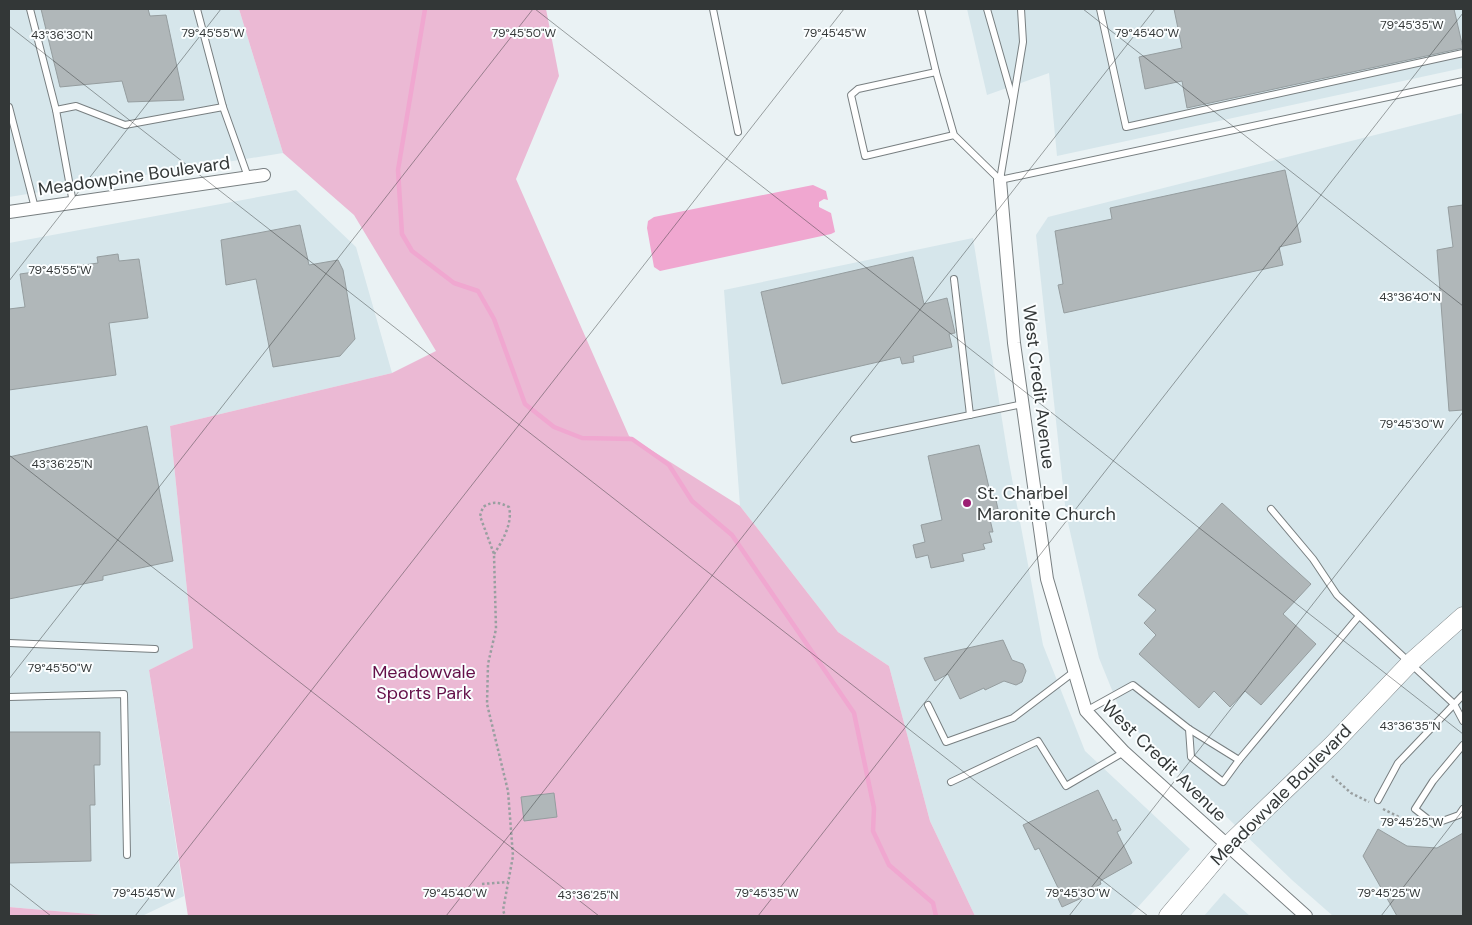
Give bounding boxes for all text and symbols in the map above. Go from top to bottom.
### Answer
text: 79°45'35"W [1380,17,1444,33]
text: 79°45'55"W [181,25,245,41]
text: 79°45'50"W [492,25,557,41]
text: 79°45'45"W [804,25,867,41]
text: 79°45'40"W [1115,25,1179,41]
text: 43°36'30"N [31,27,93,43]
street label: Meadowpine Boulevard [36,151,232,201]
text: 79°45'55"W [28,262,92,278]
text: 43°36'40"N [1379,289,1441,305]
street label: West Credit Avenue [1017,304,1061,470]
text: 79°45'30"W [1380,416,1445,432]
text: 43°36'25"N [32,456,92,472]
place label: St. Charbel Maronite Church [977,481,1116,526]
marker: St. Charbel Maronite Church [961,497,973,509]
text: 79°45'50"W [28,660,93,676]
park label: Meadowvale Sports Park [372,660,476,705]
street label: West Credit Avenue [1096,695,1232,827]
text: 43°36'35"N [1379,718,1441,734]
street label: Meadowvale Boulevard [1205,719,1357,871]
text: 79°45'25"W [1380,814,1444,830]
text: 79°45'45"W [113,885,176,901]
text: 79°45'40"W [423,885,487,901]
text: 79°45'35"W [735,885,799,901]
text: 79°45'30"W [1046,885,1111,901]
text: 79°45'25"W [1357,885,1421,901]
text: 43°36'25"N [558,887,618,903]

